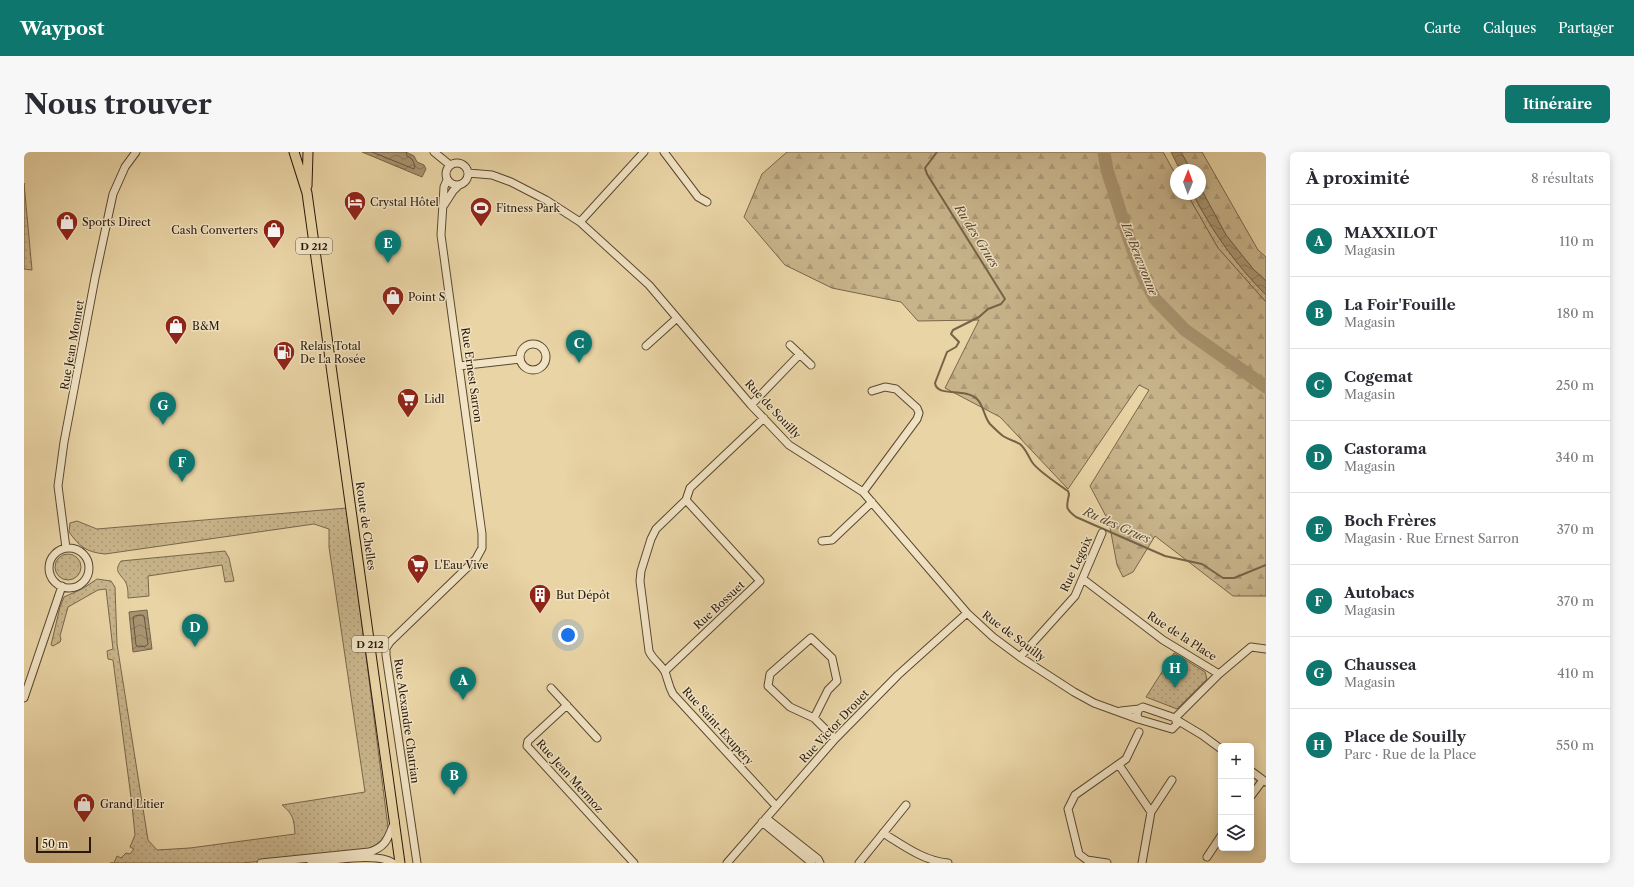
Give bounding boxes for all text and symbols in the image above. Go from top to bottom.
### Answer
text: Waypost [20,17,104,40]
text: Carte [1424,19,1461,37]
text: Calques [1483,19,1536,37]
text: Partager [1558,19,1614,37]
button: Itinéraire [1505,85,1610,123]
text: Nous trouver [24,87,212,121]
north arrow [1170,164,1206,200]
text: À proximité [1306,168,1410,188]
text: 8 résultats [1531,170,1594,186]
hotel icon: Crystal Hôtel [342,189,368,222]
place label: Crystal Hôtel [370,195,440,209]
sports icon: Fitness Park [468,195,494,228]
place label: Fitness Park [496,201,560,215]
water label: Ru des Grues [951,201,1003,271]
shop icon: Sports Direct [54,209,80,242]
place label: Sports Direct [82,215,151,229]
shop icon: Cash Converters [261,217,287,250]
water label: La Beuvronne [1118,219,1162,299]
place label: Cash Converters [171,223,258,237]
text: MAXXILOT [1344,223,1438,242]
pin: E [375,230,401,263]
text: A [1314,233,1324,249]
text: 110 m [1559,233,1594,249]
road number: D 212 [296,238,332,254]
text: Magasin [1344,242,1395,258]
shop icon: Point S [380,284,406,317]
place label: Point S [408,290,445,304]
text: La Foir'Fouille [1344,295,1456,314]
street label: Rue Jean Monnet [57,299,87,391]
text: B [1314,305,1324,321]
text: 180 m [1557,305,1594,321]
shop icon: B&M [163,313,189,346]
text: Magasin [1344,314,1395,330]
place label: B&M [192,319,220,333]
street label: Rue Ernest Sarron [458,327,486,424]
pin: C [566,330,592,363]
fuel station icon: Relais Total De La Rosée [271,339,297,372]
place label: Relais Total De La Rosée [300,339,366,366]
text: Cogemat [1344,367,1413,386]
street label: Rue de Souilly [742,377,805,442]
text: C [1314,377,1324,393]
text: 250 m [1556,377,1594,393]
supermarket icon: Lidl [395,386,421,419]
text: Magasin [1344,386,1395,402]
pin: G [150,392,176,425]
place label: Lidl [424,392,445,406]
text: Castorama [1344,439,1427,458]
pin: F [169,449,195,482]
text: D [1313,449,1325,465]
text: 340 m [1556,449,1594,465]
text: Magasin [1344,458,1395,474]
street label: Route de Chelles [353,481,379,571]
water label: Ru des Grues [1080,503,1153,547]
text: Boch Frères [1344,511,1436,530]
text: E [1314,521,1324,537]
text: 370 m [1557,521,1594,537]
text: Magasin · Rue Ernest Sarron [1344,530,1519,546]
street label: Rue Legoix [1057,534,1095,594]
supermarket icon: L'Eau Vive [405,552,431,585]
place label: L'Eau Vive [434,558,488,572]
street label: Rue Bossuet [691,578,748,632]
building icon: But Dépôt [527,582,553,615]
text: Autobacs [1344,583,1415,602]
place label: But Dépôt [556,588,610,602]
text: F [1315,593,1323,609]
text: 370 m [1557,593,1594,609]
text: Magasin [1344,602,1395,618]
street label: Rue de Souilly [980,608,1049,665]
street label: Rue de la Place [1145,608,1219,664]
pin: D [182,614,208,647]
your location [558,625,578,645]
road number: D 212 [352,636,388,652]
pin: H [1162,655,1188,688]
text: Chaussea [1344,655,1417,674]
street label: Rue Alexandre Chatrian [391,658,423,784]
text: G [1313,665,1325,681]
text: 410 m [1557,665,1594,681]
pin: A [450,667,476,700]
text: Magasin [1344,674,1395,690]
street label: Rue Saint-Exupéry [679,684,757,768]
street label: Rue Victor Drouet [796,686,872,766]
text: Place de Souilly [1344,727,1466,746]
street label: Rue Jean Mermoz [533,736,607,816]
text: H [1313,737,1325,753]
text: 550 m [1556,737,1594,753]
map controls [1218,743,1254,851]
button: + [1218,743,1254,779]
text: Parc · Rue de la Place [1344,746,1476,762]
pin: B [441,762,467,795]
button: − [1218,779,1254,815]
shop icon: Grand Litier [71,791,97,824]
place label: Grand Litier [100,797,165,811]
button: layers [1218,815,1254,851]
scale bar [36,835,91,854]
text: 50 m [42,837,68,851]

